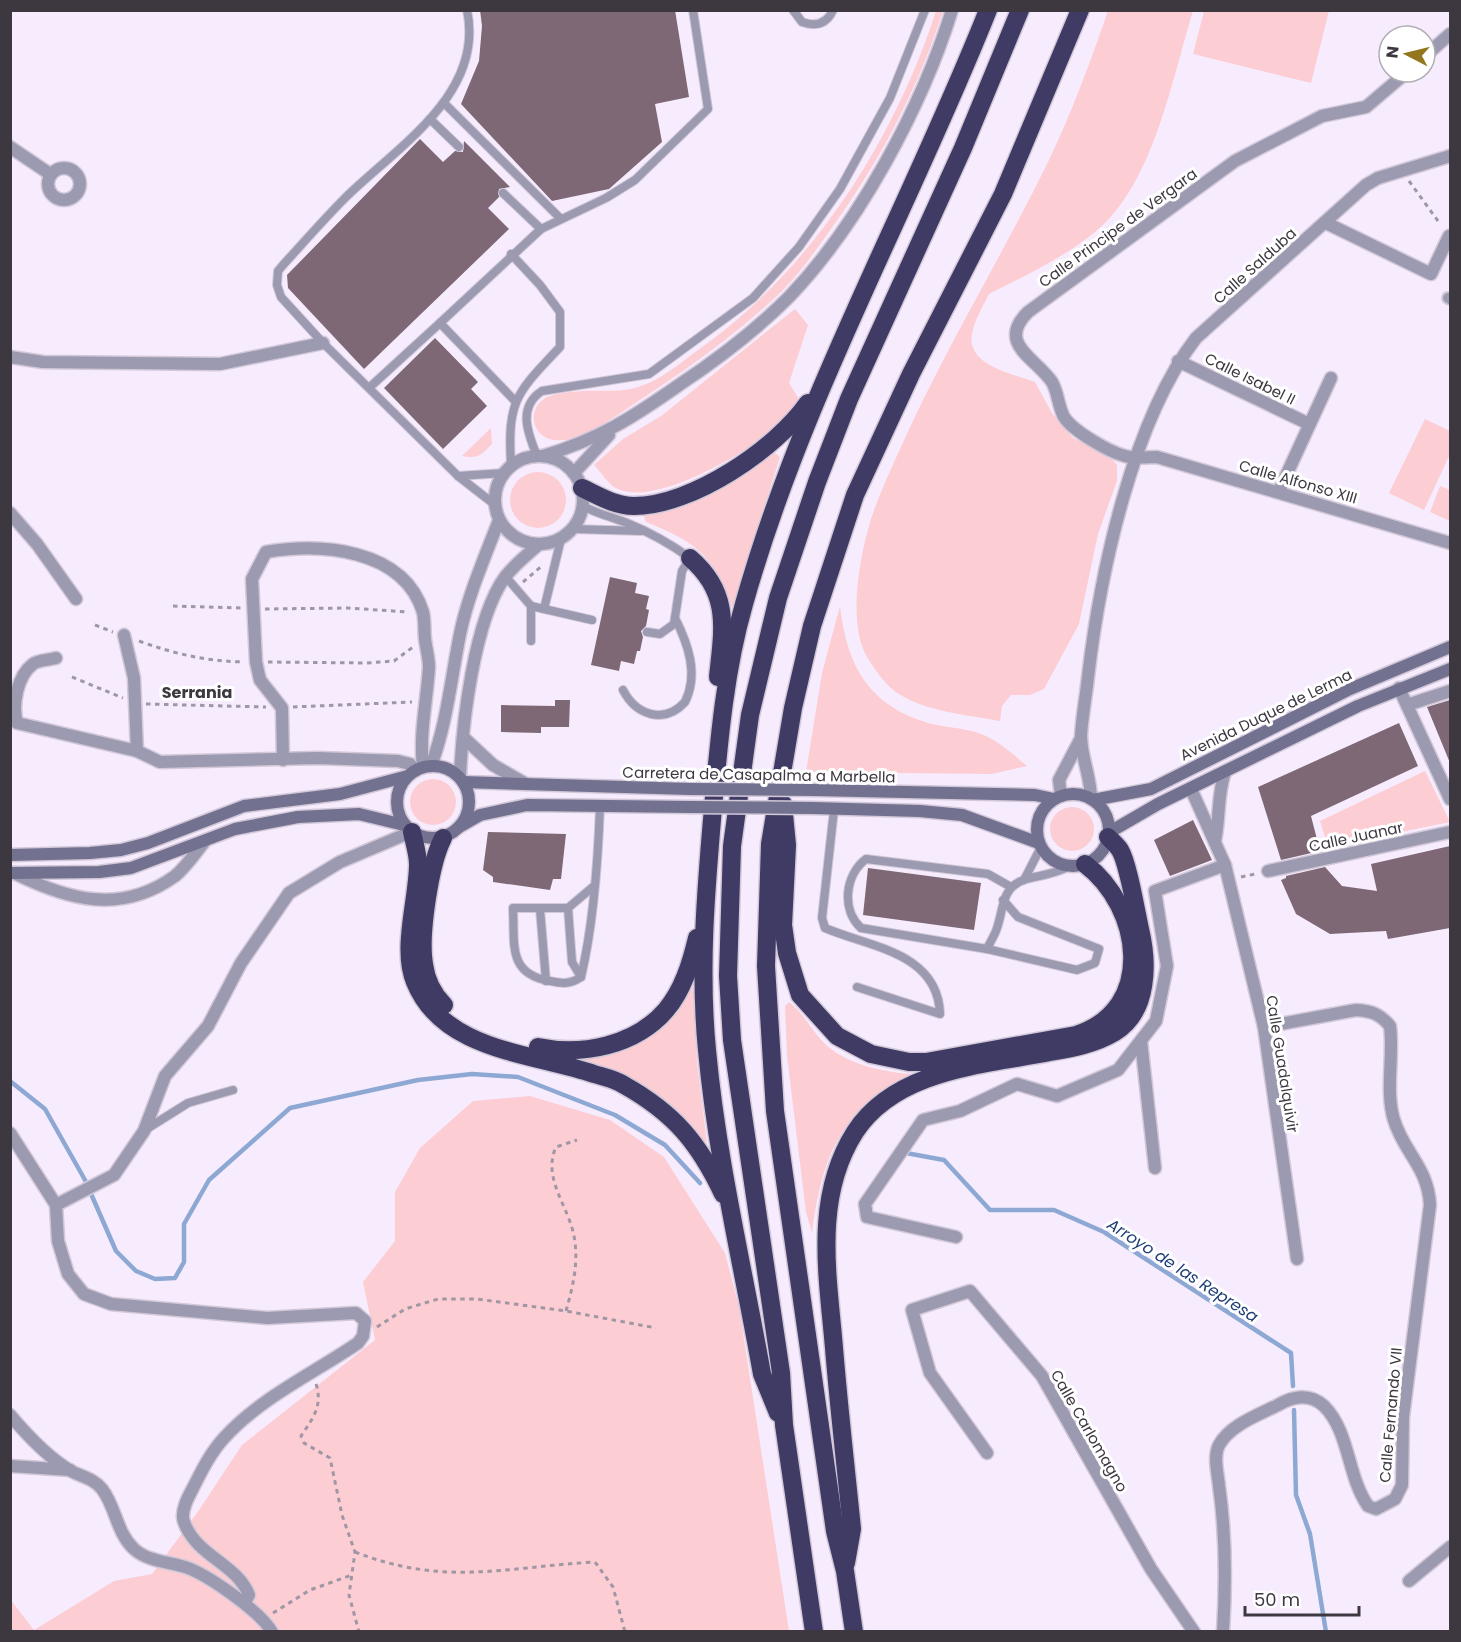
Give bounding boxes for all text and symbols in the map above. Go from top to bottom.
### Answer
north arrow [1377,24,1437,84]
text: N [1380,45,1405,60]
street label: Calle Principe de Vergara [1034,163,1201,292]
street label: Calle Salduba [1209,223,1301,309]
street label: Calle Isabel II [1201,348,1299,410]
street label: Calle Alfonso XIII [1237,455,1360,508]
street label: Avenida Duque de Lerma [1176,664,1355,765]
district label: Serrania [162,681,232,704]
street label: Carretera de Casapalma a Marbella [622,762,896,787]
street label: Calle Juanar [1307,816,1405,857]
street label: Calle Guadalquivir [1261,994,1304,1135]
water label: Arroyo de las Represa [1102,1212,1263,1328]
street label: Calle Fernando VII [1374,1347,1407,1483]
street label: Calle Carlomagno [1046,1366,1133,1496]
scale bar [1245,1579,1359,1617]
text: 50 m [1254,1587,1300,1612]

